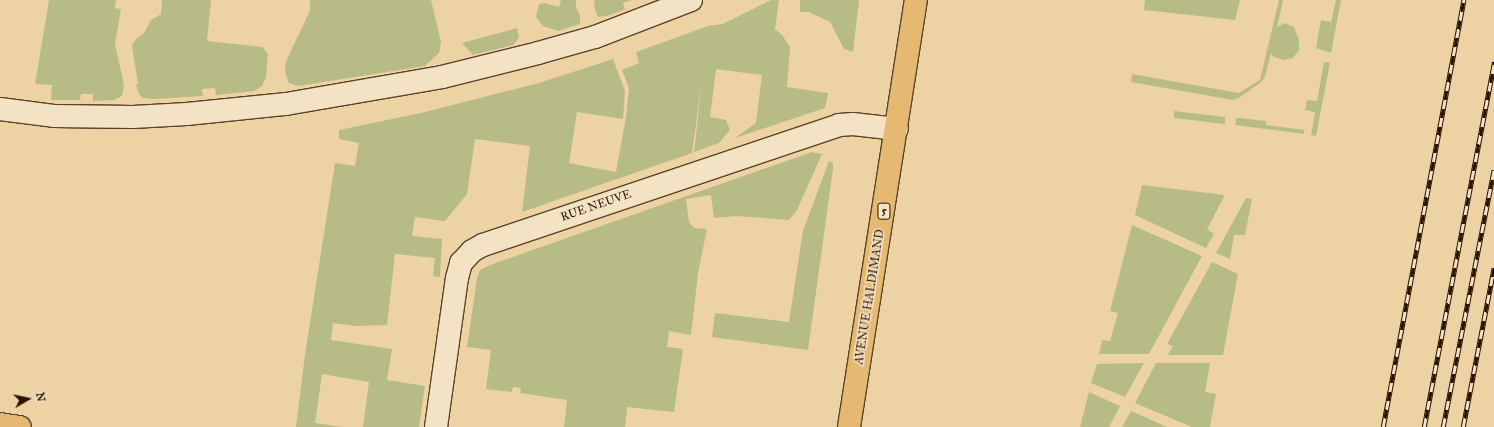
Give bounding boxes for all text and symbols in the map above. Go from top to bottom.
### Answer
street label: RUE NEUVE [559,187,633,225]
road number: 5 [877,202,891,220]
street label: AVENUE HALDIMAND [852,228,888,366]
north arrow [8,379,48,419]
text: N [33,391,47,403]

